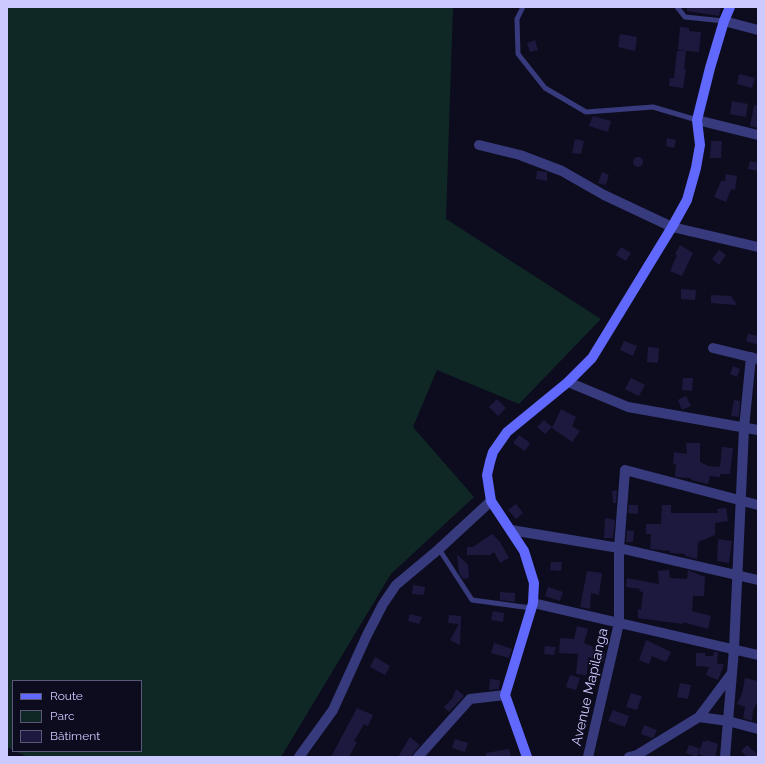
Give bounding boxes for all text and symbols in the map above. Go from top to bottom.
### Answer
street label: Avenue Mapilanga [568,627,612,747]
legend [12,680,142,752]
text: Route [50,689,83,703]
text: Parc [50,709,75,723]
text: Bâtiment [50,729,100,743]

